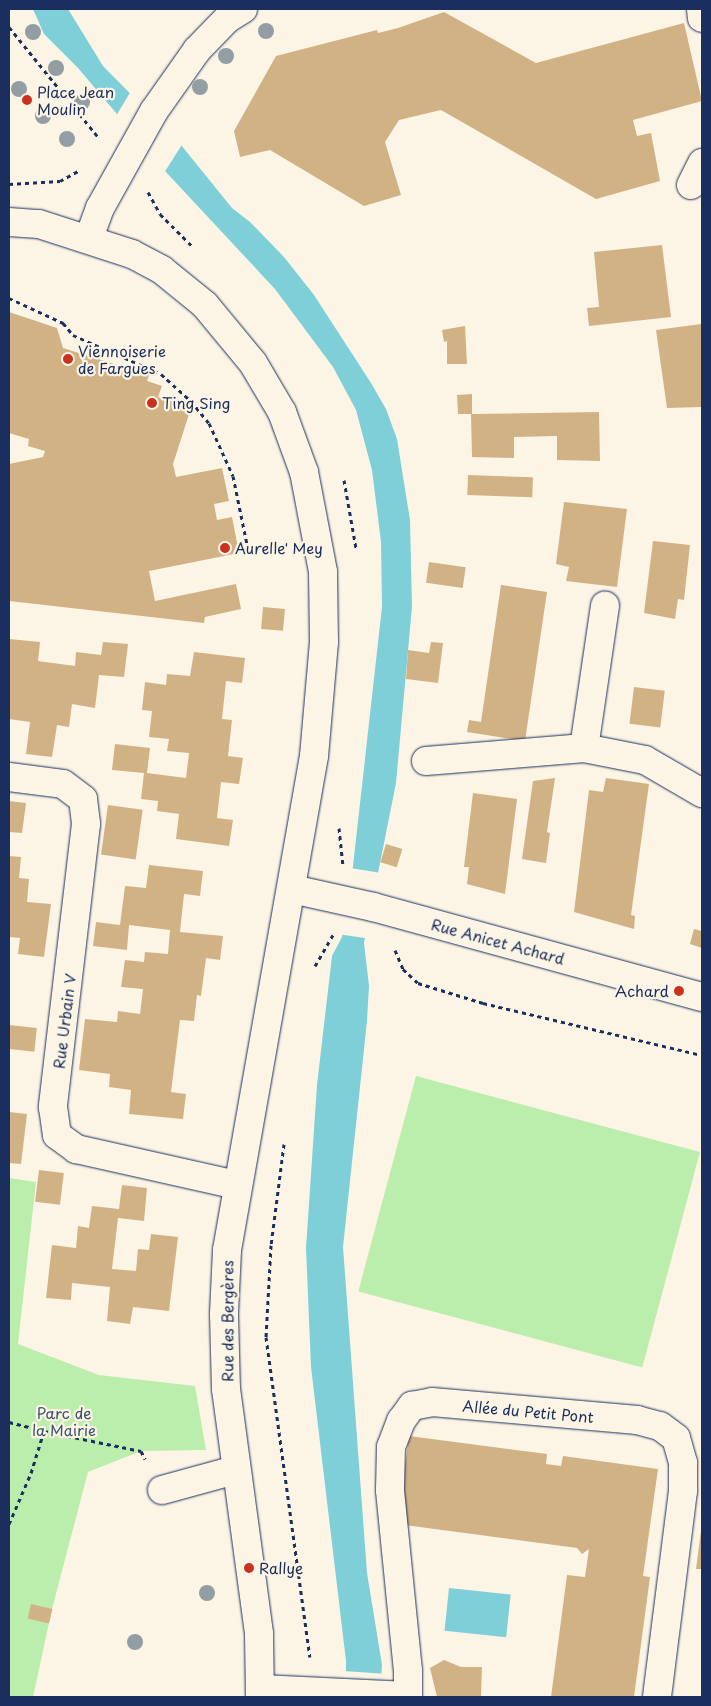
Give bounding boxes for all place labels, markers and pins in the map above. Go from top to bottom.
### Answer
place label: Place Jean Moulin [37,82,115,117]
marker: Place Jean Moulin [21,94,33,106]
place label: Viennoiserie de Fargues [78,341,166,376]
marker: Viennoiserie de Fargues [62,353,74,365]
place label: Ting Sing [162,394,230,412]
marker: Ting Sing [146,397,158,409]
place label: Aurelle' Mey [235,539,324,557]
marker: Aurelle' Mey [219,542,231,554]
place label: Achard [615,982,669,1000]
marker: Achard [673,985,685,997]
place label: Rallye [259,1559,303,1577]
marker: Rallye [243,1562,255,1574]

